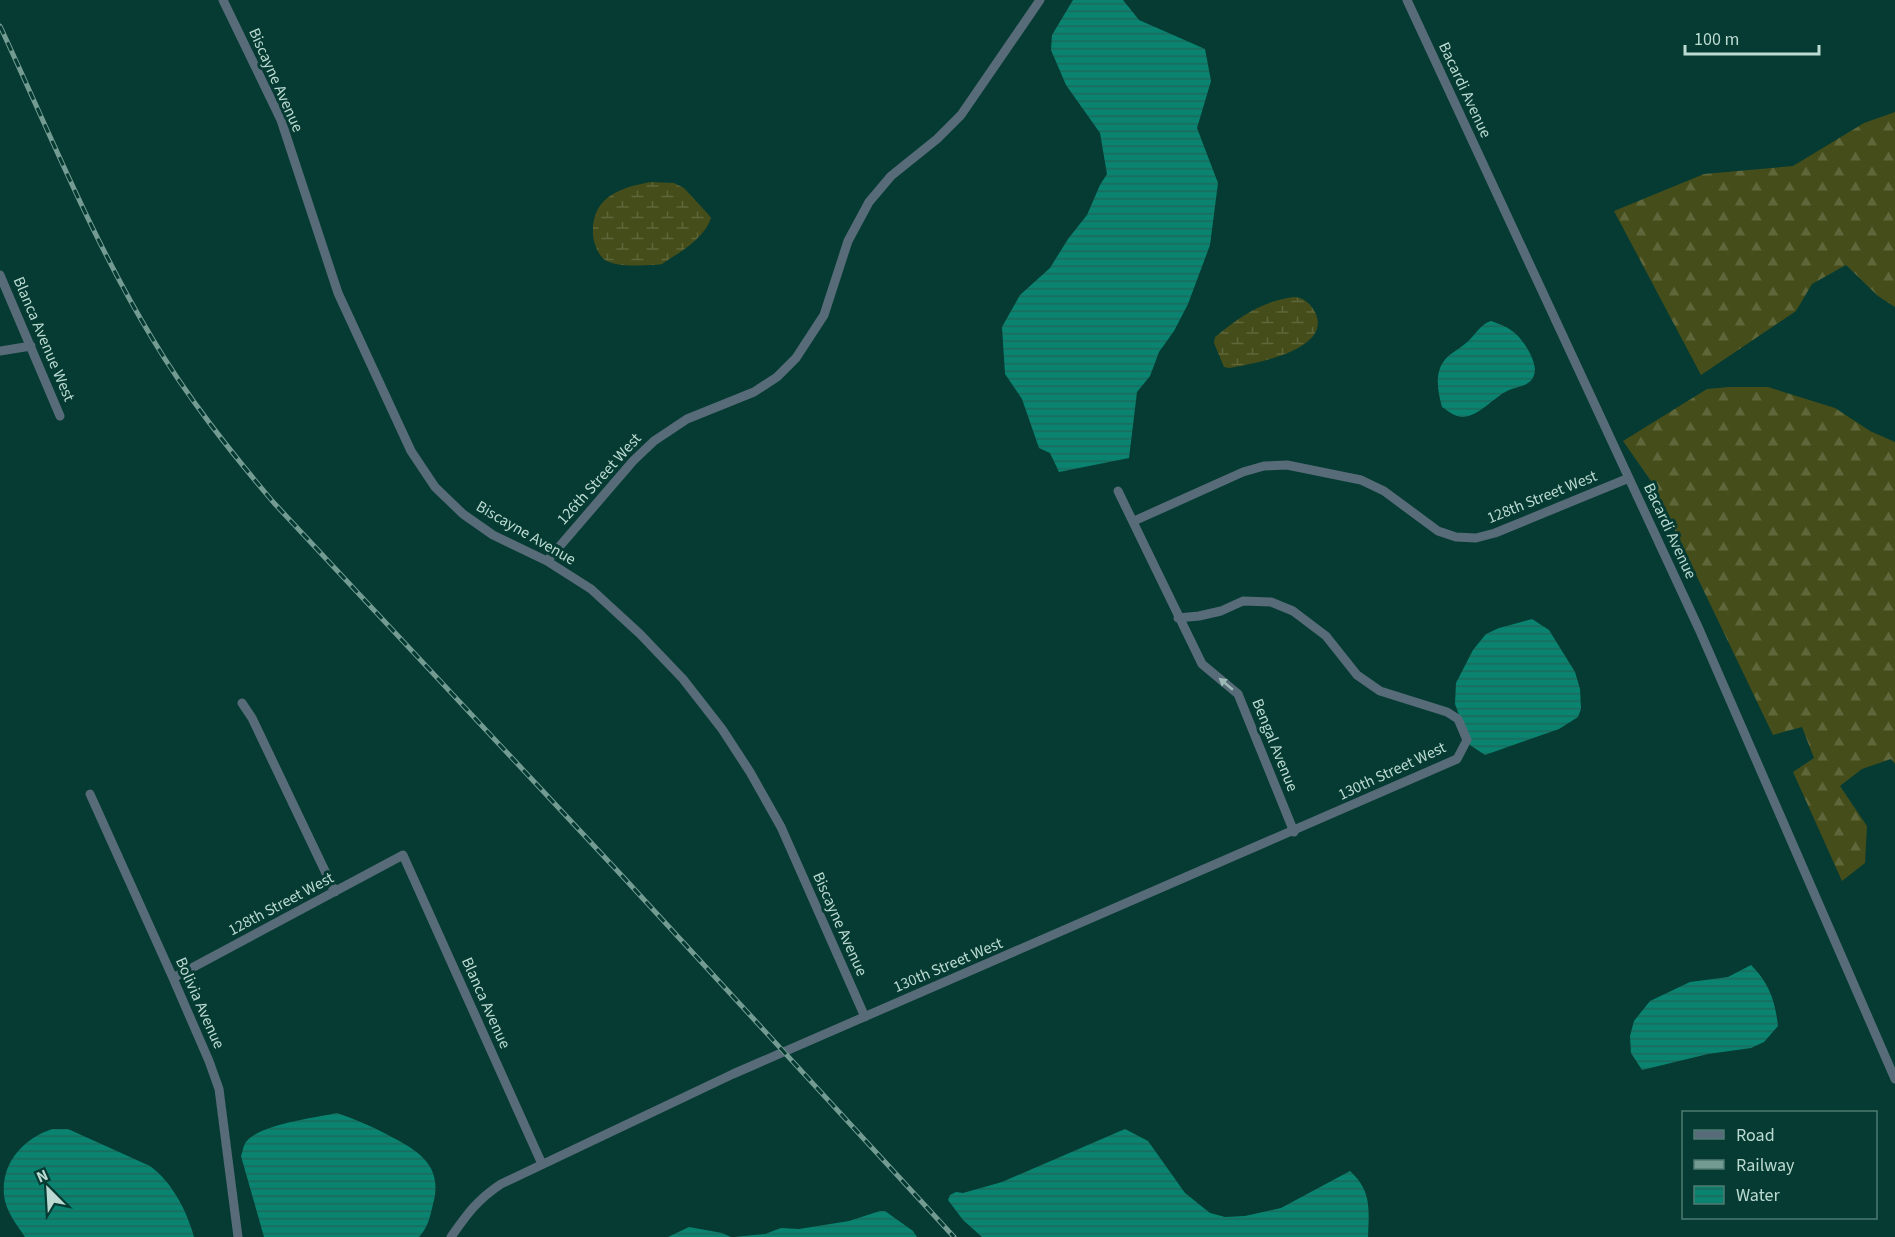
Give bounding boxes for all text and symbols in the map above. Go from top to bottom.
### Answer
scale bar [1685,18,1818,56]
street label: Biscayne Avenue [243,24,309,136]
text: 100 m [1694,27,1739,52]
street label: Bacardi Avenue [1433,38,1497,142]
street label: Blanca Avenue West [8,273,80,405]
street label: 126th Street West [552,428,647,530]
street label: 128th Street West [1484,465,1601,529]
street label: Bacardi Avenue [1638,479,1702,583]
street label: Biscayne Avenue [472,495,580,571]
one-way arrow [1218,678,1234,691]
street label: Bengal Avenue [1246,695,1304,795]
street label: 130th Street West [1334,736,1450,806]
street label: 128th Street West [224,867,338,941]
street label: Biscayne Avenue [807,868,873,980]
street label: 130th Street West [890,932,1007,998]
street label: Bolivia Avenue [170,954,230,1052]
street label: Blanca Avenue [456,954,516,1052]
legend [1682,1111,1877,1219]
text: Road [1736,1123,1775,1148]
text: Railway [1736,1153,1795,1178]
north arrow [18,1159,78,1219]
text: N [33,1164,52,1188]
text: Water [1736,1183,1780,1208]

